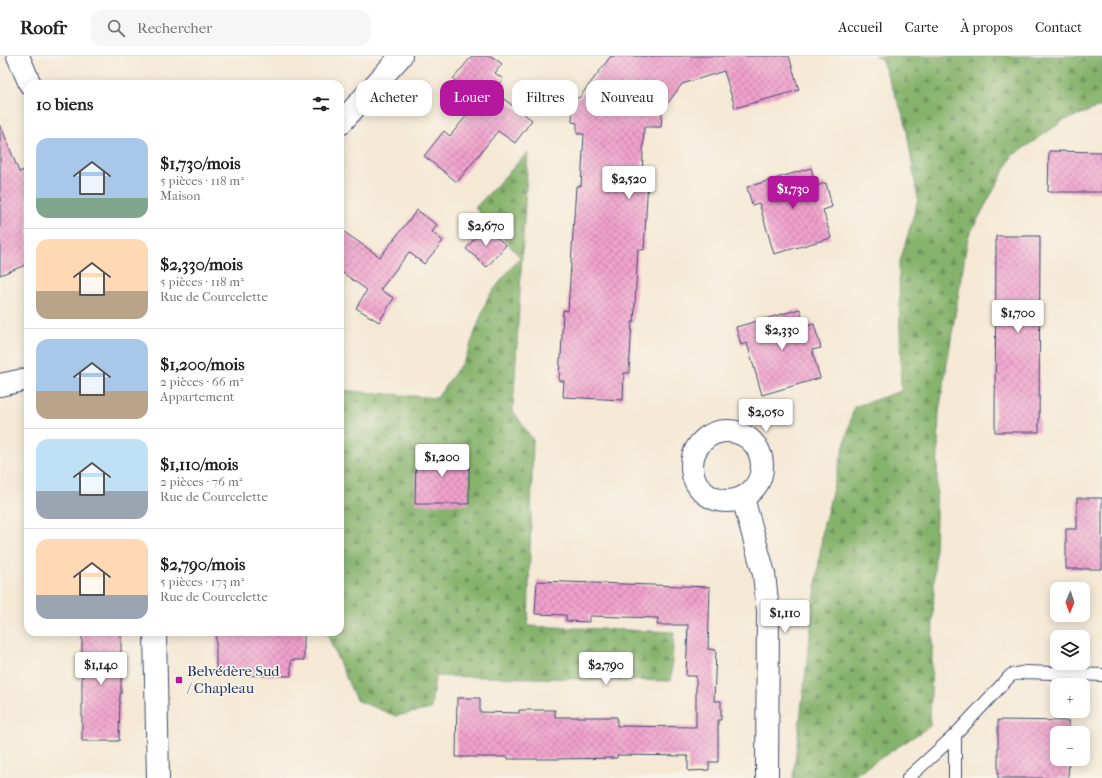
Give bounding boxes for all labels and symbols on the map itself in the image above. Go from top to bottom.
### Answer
pin: $2,520 [596,166,662,200]
pin: $1,730 [760,176,826,210]
pin: $2,670 [453,213,519,247]
pin: $1,700 [985,300,1051,334]
pin: $2,330 [749,317,815,351]
pin: $2,050 [733,399,799,433]
pin: $1,200 [409,444,475,478]
north arrow [1050,582,1090,622]
pin: $1,110 [752,600,818,634]
pin: $1,140 [68,652,134,686]
pin: $2,790 [573,652,639,686]
place label: Belvédère Sud / Chapleau [186,662,280,697]
marker: Belvédère Sud / Chapleau [174,675,184,685]

